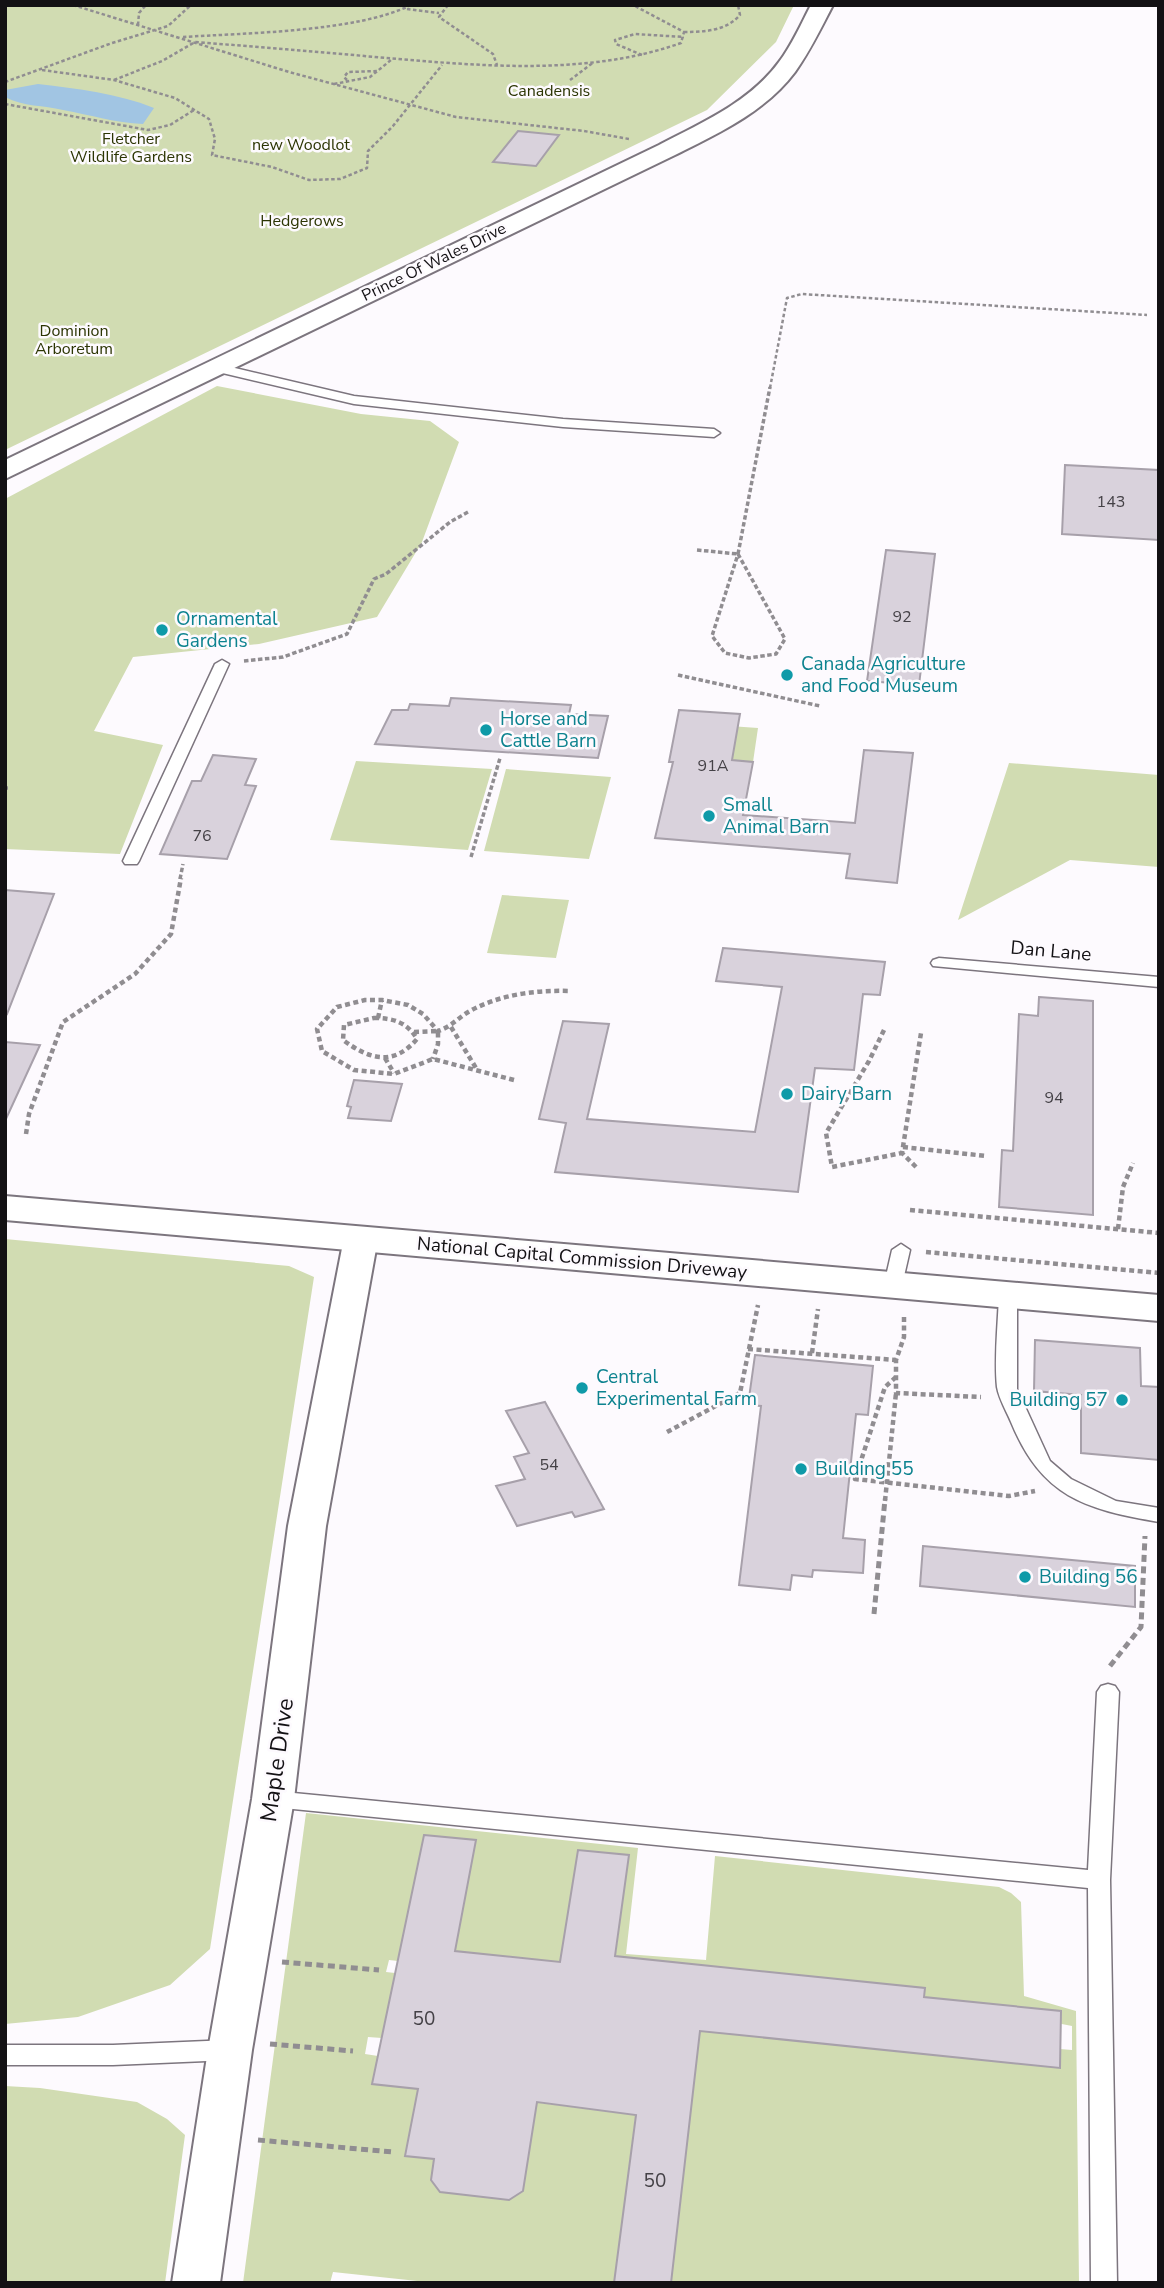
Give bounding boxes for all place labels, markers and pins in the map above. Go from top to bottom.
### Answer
place label: Ornamental Gardens [176,606,278,654]
marker: Ornamental Gardens [154,622,170,638]
place label: Canada Agriculture and Food Museum [801,651,966,699]
marker: Canada Agriculture and Food Museum [779,667,795,683]
place label: Horse and Cattle Barn [500,706,597,754]
marker: Horse and Cattle Barn [478,722,494,738]
place label: Small Animal Barn [723,792,829,840]
marker: Small Animal Barn [701,808,717,824]
place label: Dairy Barn [801,1081,892,1107]
marker: Dairy Barn [779,1086,795,1102]
place label: Central Experimental Farm [596,1364,757,1412]
marker: Central Experimental Farm [574,1380,590,1396]
place label: Building 57 [1009,1387,1108,1413]
marker: Building 57 [1114,1392,1130,1408]
place label: Building 55 [815,1456,914,1482]
marker: Building 55 [793,1461,809,1477]
place label: Building 56 [1039,1564,1138,1590]
marker: Building 56 [1017,1569,1033,1585]

